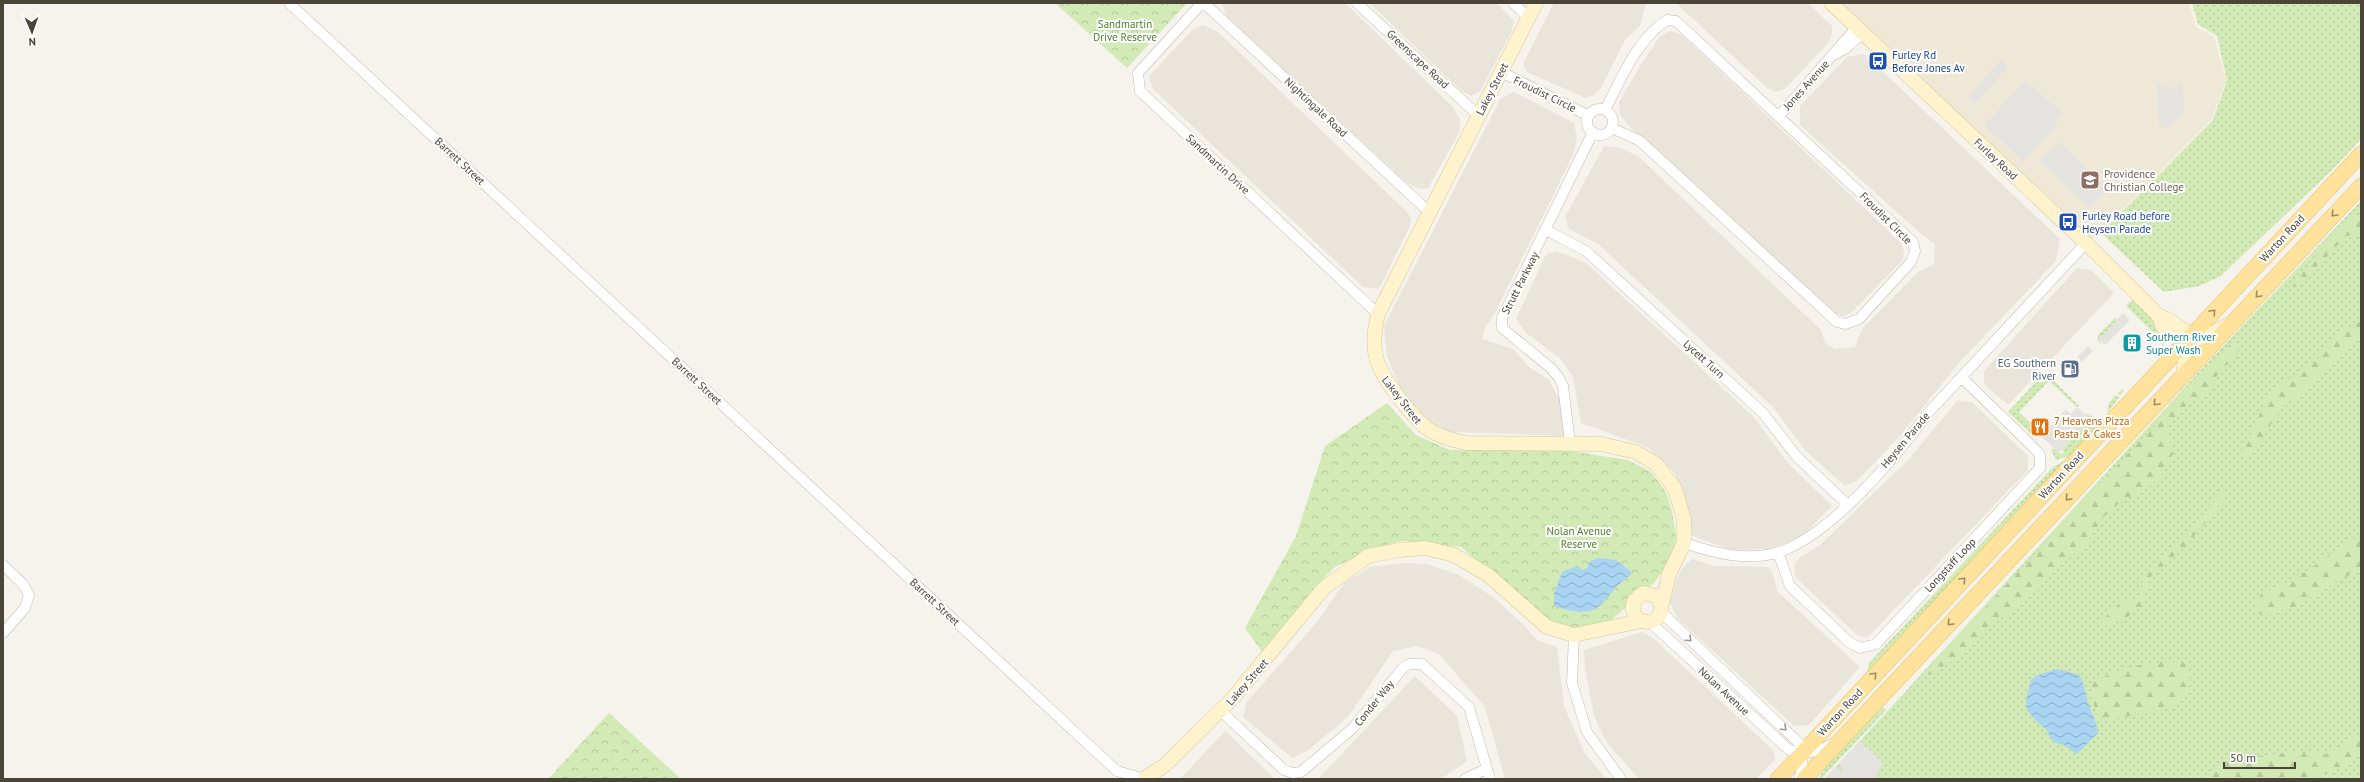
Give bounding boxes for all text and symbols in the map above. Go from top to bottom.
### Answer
north arrow [12,12,52,52]
park label: Sandmartin Drive Reserve [1093,17,1157,44]
street label: Greenscape Road [1384,26,1452,92]
text: N [28,35,36,49]
place label: Furley Rd Before Jones Av [1892,48,1966,75]
bus stop icon: Furley Rd Before Jones Av [1867,50,1889,72]
street label: Jones Avenue [1779,57,1832,114]
street label: Lakey Street [1473,60,1511,118]
street label: Froudist Circle [1511,73,1579,115]
street label: Nightingale Road [1281,74,1351,140]
street label: Sandmartin Drive [1183,131,1253,197]
street label: Barrett Street [432,134,488,188]
street label: Furley Road [1971,135,2021,183]
place label: Providence Christian College [2104,167,2184,194]
school or university icon: Providence Christian College [2079,169,2101,191]
street label: Froudist Circle [1857,189,1915,247]
place label: Furley Road before Heysen Parade [2082,209,2170,236]
one-way arrow [2331,209,2339,217]
bus stop icon: Furley Road before Heysen Parade [2057,211,2079,233]
street label: Warton Road [2256,211,2308,265]
street label: Strutt Parkway [1498,249,1542,317]
one-way arrow [2255,290,2263,298]
one-way arrow [2208,309,2216,317]
place label: Southern River Super Wash [2146,330,2216,357]
building icon: Southern River Super Wash [2121,332,2143,354]
street label: Lycett Turn [1681,337,1727,381]
street label: Barrett Street [669,354,725,408]
place label: EG Southern River [1998,356,2056,383]
fuel station icon: EG Southern River [2059,358,2081,380]
street label: Lakey Street [1379,373,1425,427]
one-way arrow [2154,398,2161,406]
street label: Heysen Parade [1877,409,1933,471]
place label: 7 Heavens Pizza Pasta & Cakes [2054,414,2130,441]
restaurant icon: 7 Heavens Pizza Pasta & Cakes [2029,416,2051,438]
street label: Warton Road [2035,448,2087,502]
one-way arrow [2065,493,2072,501]
park label: Nolan Avenue Reserve [1547,524,1612,551]
street label: Longstaff Loop [1921,535,1979,595]
street label: Barrett Street [907,575,963,629]
one-way arrow [1958,577,1966,585]
one-way arrow [1947,618,1955,626]
one-way arrow [1684,635,1692,642]
street label: Lakey Street [1223,656,1271,708]
street label: Nolan Avenue [1695,664,1753,719]
one-way arrow [1870,672,1877,680]
street label: Conder Way [1351,677,1397,729]
street label: Warton Road [1814,685,1866,739]
one-way arrow [1779,723,1787,731]
scale bar [2224,744,2295,770]
text: 50 m [2230,750,2256,765]

